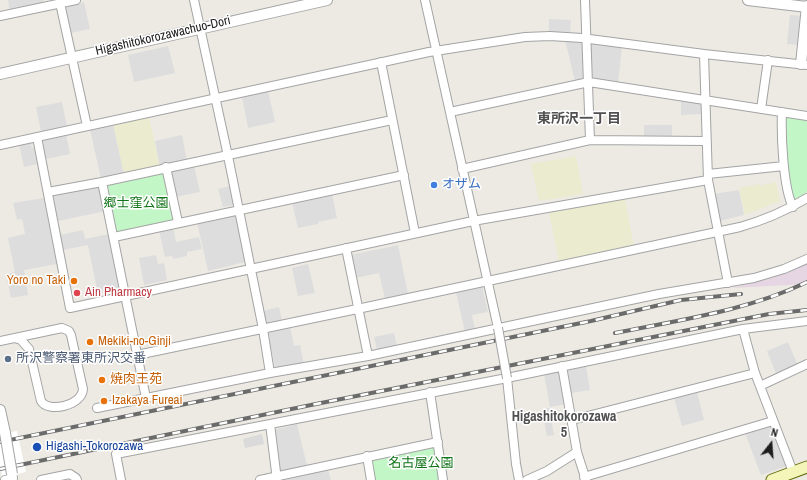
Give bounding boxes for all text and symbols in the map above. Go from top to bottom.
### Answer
street label: Higashitokorozawachuo-Dori [94,13,232,59]
district label: 東所沢一丁目 [537,111,621,127]
place label: オザム [442,177,481,193]
marker: オザム [429,180,439,190]
park label: 郷士窪公園 [104,196,168,212]
place label: Yoro no Taki [7,273,66,289]
marker: Yoro no Taki [69,276,79,286]
place label: Ain Pharmacy [85,285,152,301]
marker: Ain Pharmacy [72,288,82,298]
place label: Mekiki-no-Ginji [98,334,171,350]
marker: Mekiki-no-Ginji [85,337,95,347]
place label: 所沢警察署東所沢交番 [16,351,146,367]
marker: 所沢警察署東所沢交番 [3,354,13,364]
place label: 焼肉王苑 [110,372,162,388]
marker: 焼肉王苑 [97,375,107,385]
place label: Izakaya Fureai [112,393,183,409]
marker: Izakaya Fureai [99,396,109,406]
district label: Higashitokorozawa 5 [512,409,616,442]
north arrow [751,424,791,464]
text: N [769,425,780,440]
place label: Higashi-Tokorozawa [46,439,143,455]
marker: Higashi-Tokorozawa [31,441,43,453]
park label: 名古屋公園 [389,456,453,472]

